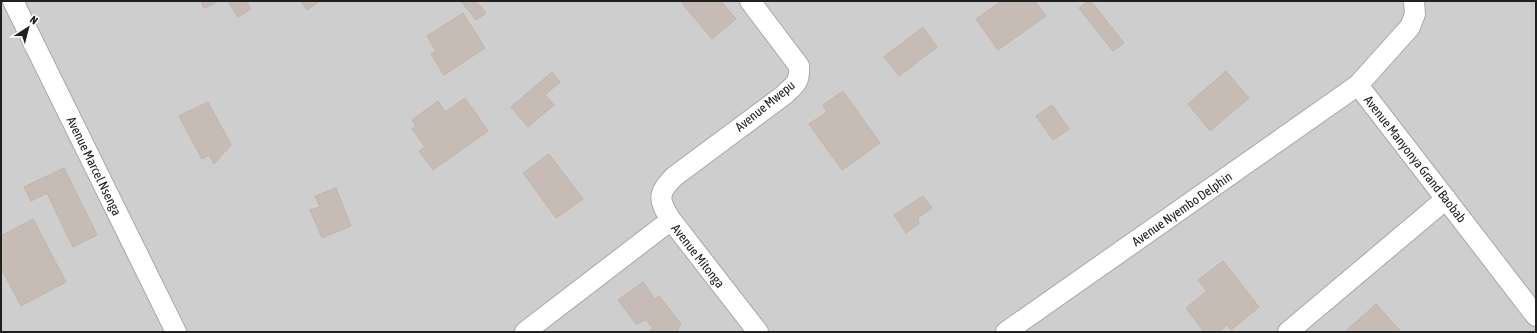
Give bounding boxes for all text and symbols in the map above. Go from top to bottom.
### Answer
north arrow [8,8,48,48]
text: N [28,13,40,27]
street label: Avenue Mwepu [732,77,798,135]
street label: Avenue Manyonya Grand Baobab [1361,93,1469,225]
street label: Avenue Marcel Nsenga [64,114,124,218]
street label: Avenue Nyembo Delphin [1129,169,1235,249]
street label: Avenue Mitonga [668,221,728,291]

